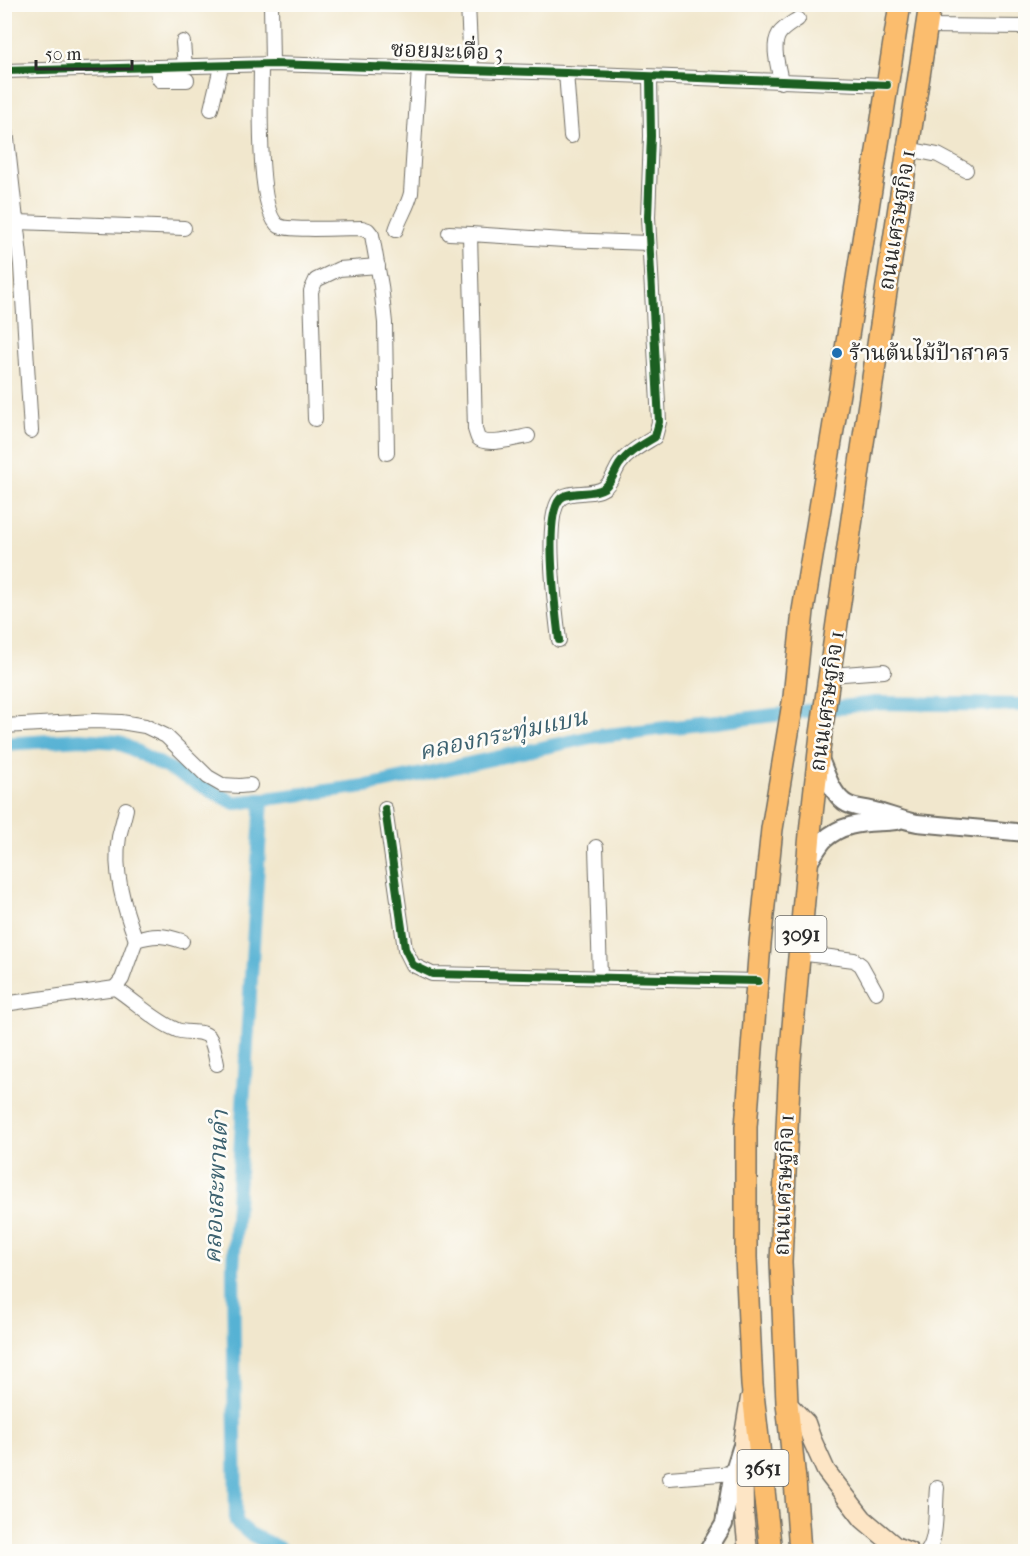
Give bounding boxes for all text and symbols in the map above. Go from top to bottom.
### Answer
street label: ซอยมะเดื่อ 3 [390,32,504,66]
scale bar [36,33,132,71]
text: 50 m [45,44,82,65]
street label: ถนนเศรษฐกิจ 1 [873,148,921,292]
place label: ร้านต้นไม้ป้าสาคร [849,338,1010,366]
marker: ร้านต้นไม้ป้าสาคร [830,346,844,360]
street label: ถนนเศรษฐกิจ 1 [804,629,850,773]
water label: คลองกระทุ่มแบน [416,702,590,767]
road number: 3091 [776,916,826,952]
water label: คลองสะพานดำ [198,1108,234,1265]
street label: ถนนเศรษฐกิจ 1 [769,1114,799,1256]
road number: 3651 [738,1450,789,1486]

